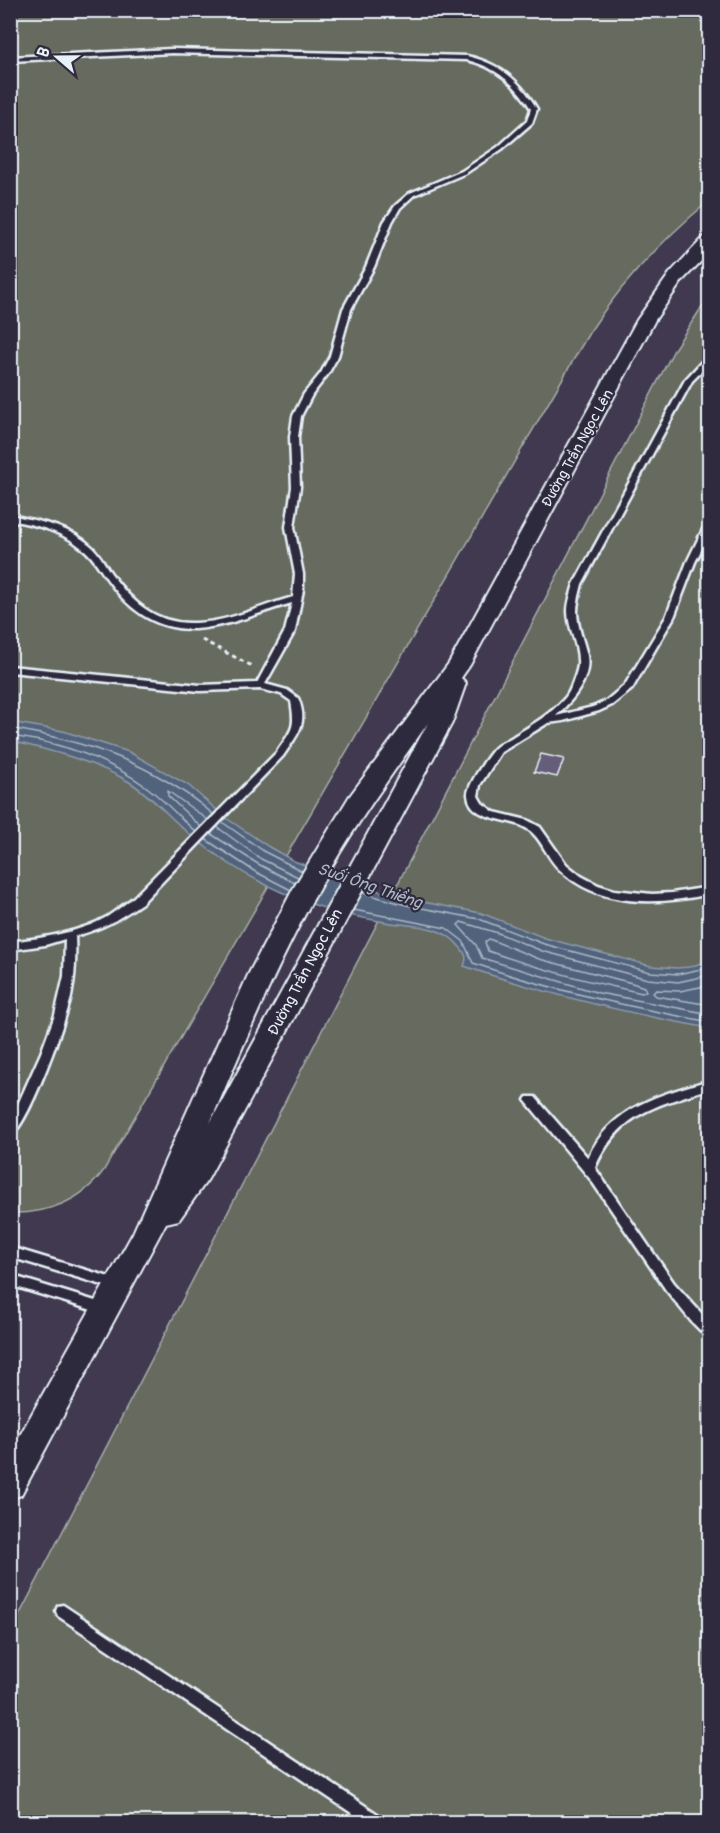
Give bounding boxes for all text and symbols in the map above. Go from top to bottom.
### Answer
north arrow [27,27,87,87]
text: B [33,45,55,60]
street label: Đường Trần Ngọc Lên [536,386,617,510]
water label: Suối Ông Thiềng [315,859,426,914]
street label: Đường Trần Ngọc Lên [263,905,347,1039]

